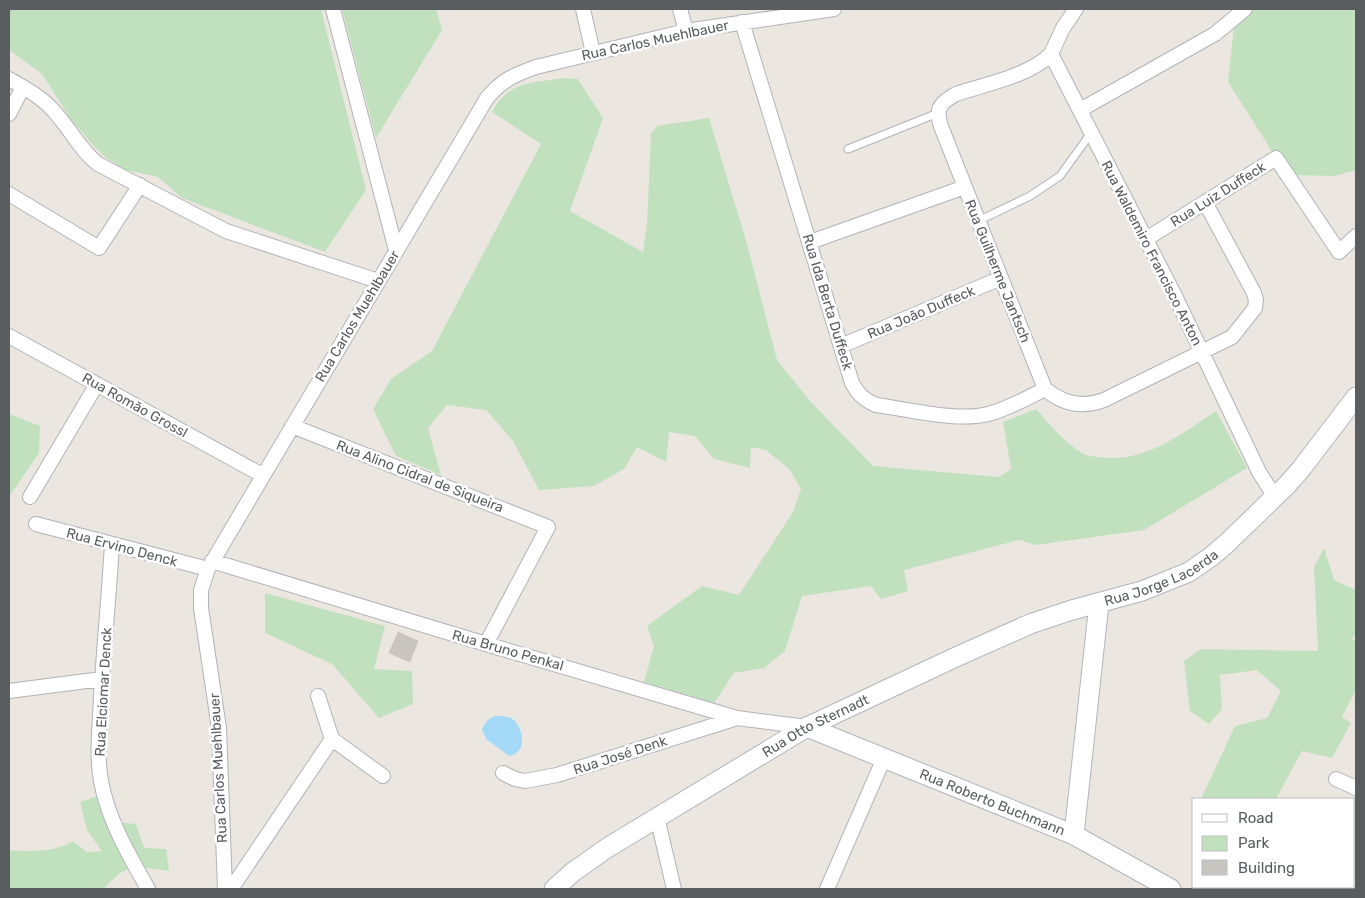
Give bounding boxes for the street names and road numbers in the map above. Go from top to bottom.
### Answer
street label: Rua Carlos Muehlbauer [580,16,731,64]
street label: Rua Waldemiro Francisco Anton [1097,158,1206,349]
street label: Rua Luiz Duffeck [1167,158,1270,231]
street label: Rua Guilherme Jantsch [961,197,1034,345]
street label: Rua Ida Berta Duffeck [799,232,857,373]
street label: Rua Carlos Muehlbauer [311,247,404,385]
street label: Rua João Duffeck [865,282,978,343]
street label: Rua Romão Grossl [79,369,190,441]
street label: Rua Alino Cidral de Siqueira [334,437,506,516]
street label: Rua Ervino Denck [64,524,180,571]
street label: Rua Jorge Lacerda [1102,546,1222,610]
street label: Rua Elciomar Denck [92,626,115,757]
street label: Rua Bruno Penkal [450,626,566,675]
street label: Rua Otto Sternadt [759,691,872,761]
street label: Rua Carlos Muehlbauer [206,692,231,843]
street label: Rua José Denk [571,732,670,779]
street label: Rua Roberto Buchmann [917,765,1068,840]

